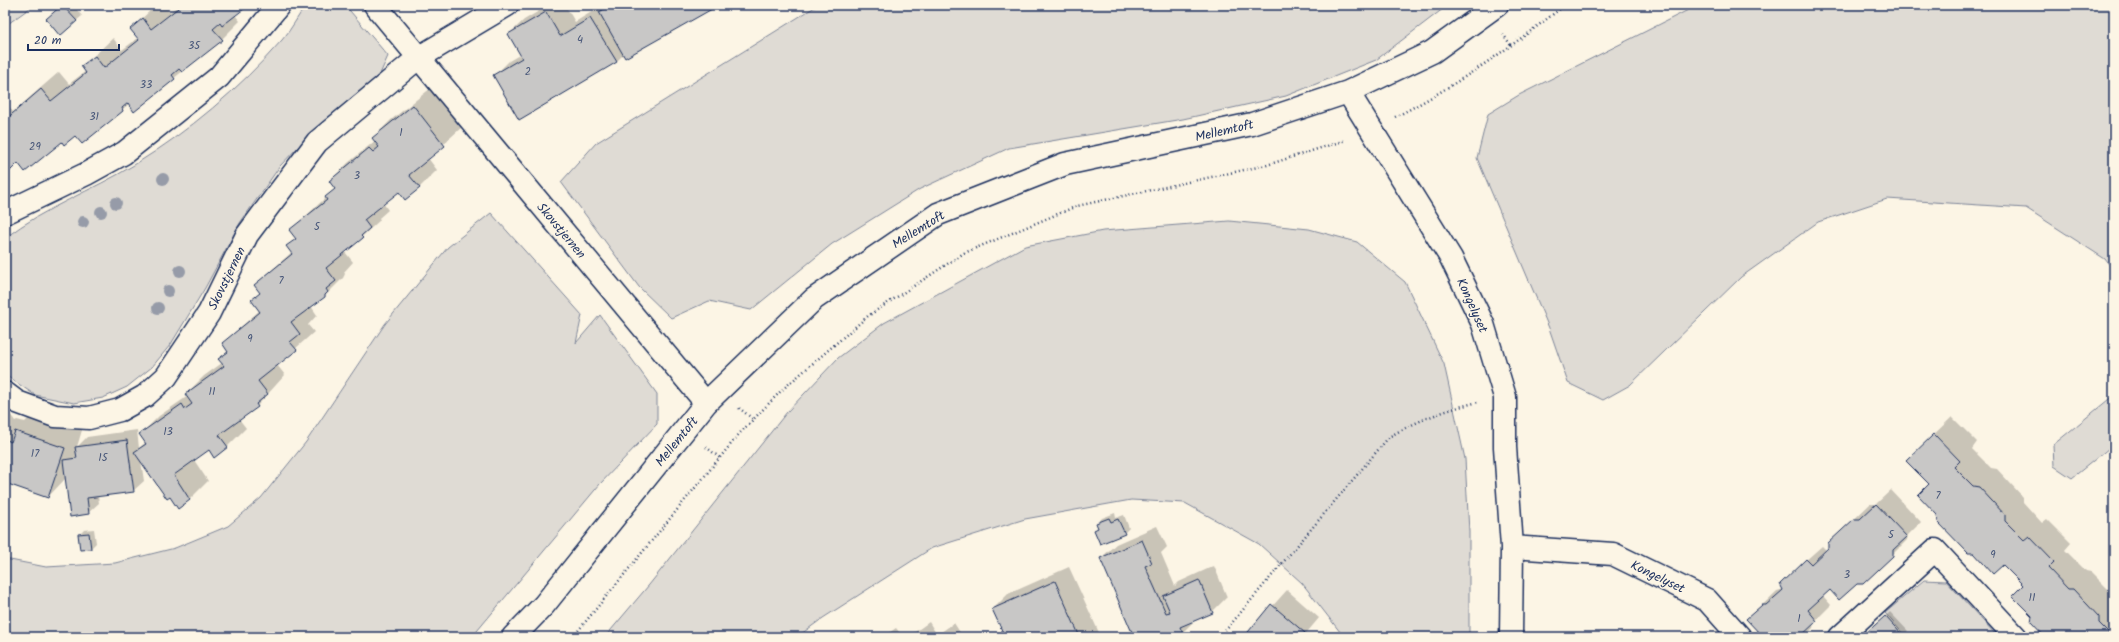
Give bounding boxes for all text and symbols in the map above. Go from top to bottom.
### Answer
scale bar [28,26,119,52]
text: 20 m [34,31,62,50]
house number: 4 [577,31,583,49]
house number: 35 [188,37,201,55]
house number: 2 [525,63,531,81]
house number: 33 [140,76,152,94]
house number: 31 [89,108,99,126]
street label: Mellemtoft [1193,114,1257,148]
house number: 1 [399,124,403,142]
house number: 29 [29,138,42,156]
house number: 3 [354,167,360,185]
street label: Skovstjernen [531,198,591,264]
street label: Mellemtoft [888,205,950,255]
house number: 5 [314,218,321,236]
street label: Skovstjernen [203,243,252,314]
house number: 7 [278,272,284,290]
street label: Kongelyset [1450,275,1493,337]
house number: 9 [247,330,253,348]
house number: 11 [209,383,215,401]
street label: Mellemtoft [650,411,705,472]
house number: 13 [163,423,173,441]
house number: 17 [31,445,40,463]
house number: 15 [98,449,109,467]
house number: 7 [1935,487,1941,505]
house number: 5 [1888,526,1895,544]
house number: 9 [1990,546,1996,564]
street label: Kongelyset [1627,555,1689,600]
house number: 3 [1844,566,1850,584]
house number: 11 [2029,589,2035,607]
house number: 1 [1797,610,1801,628]

